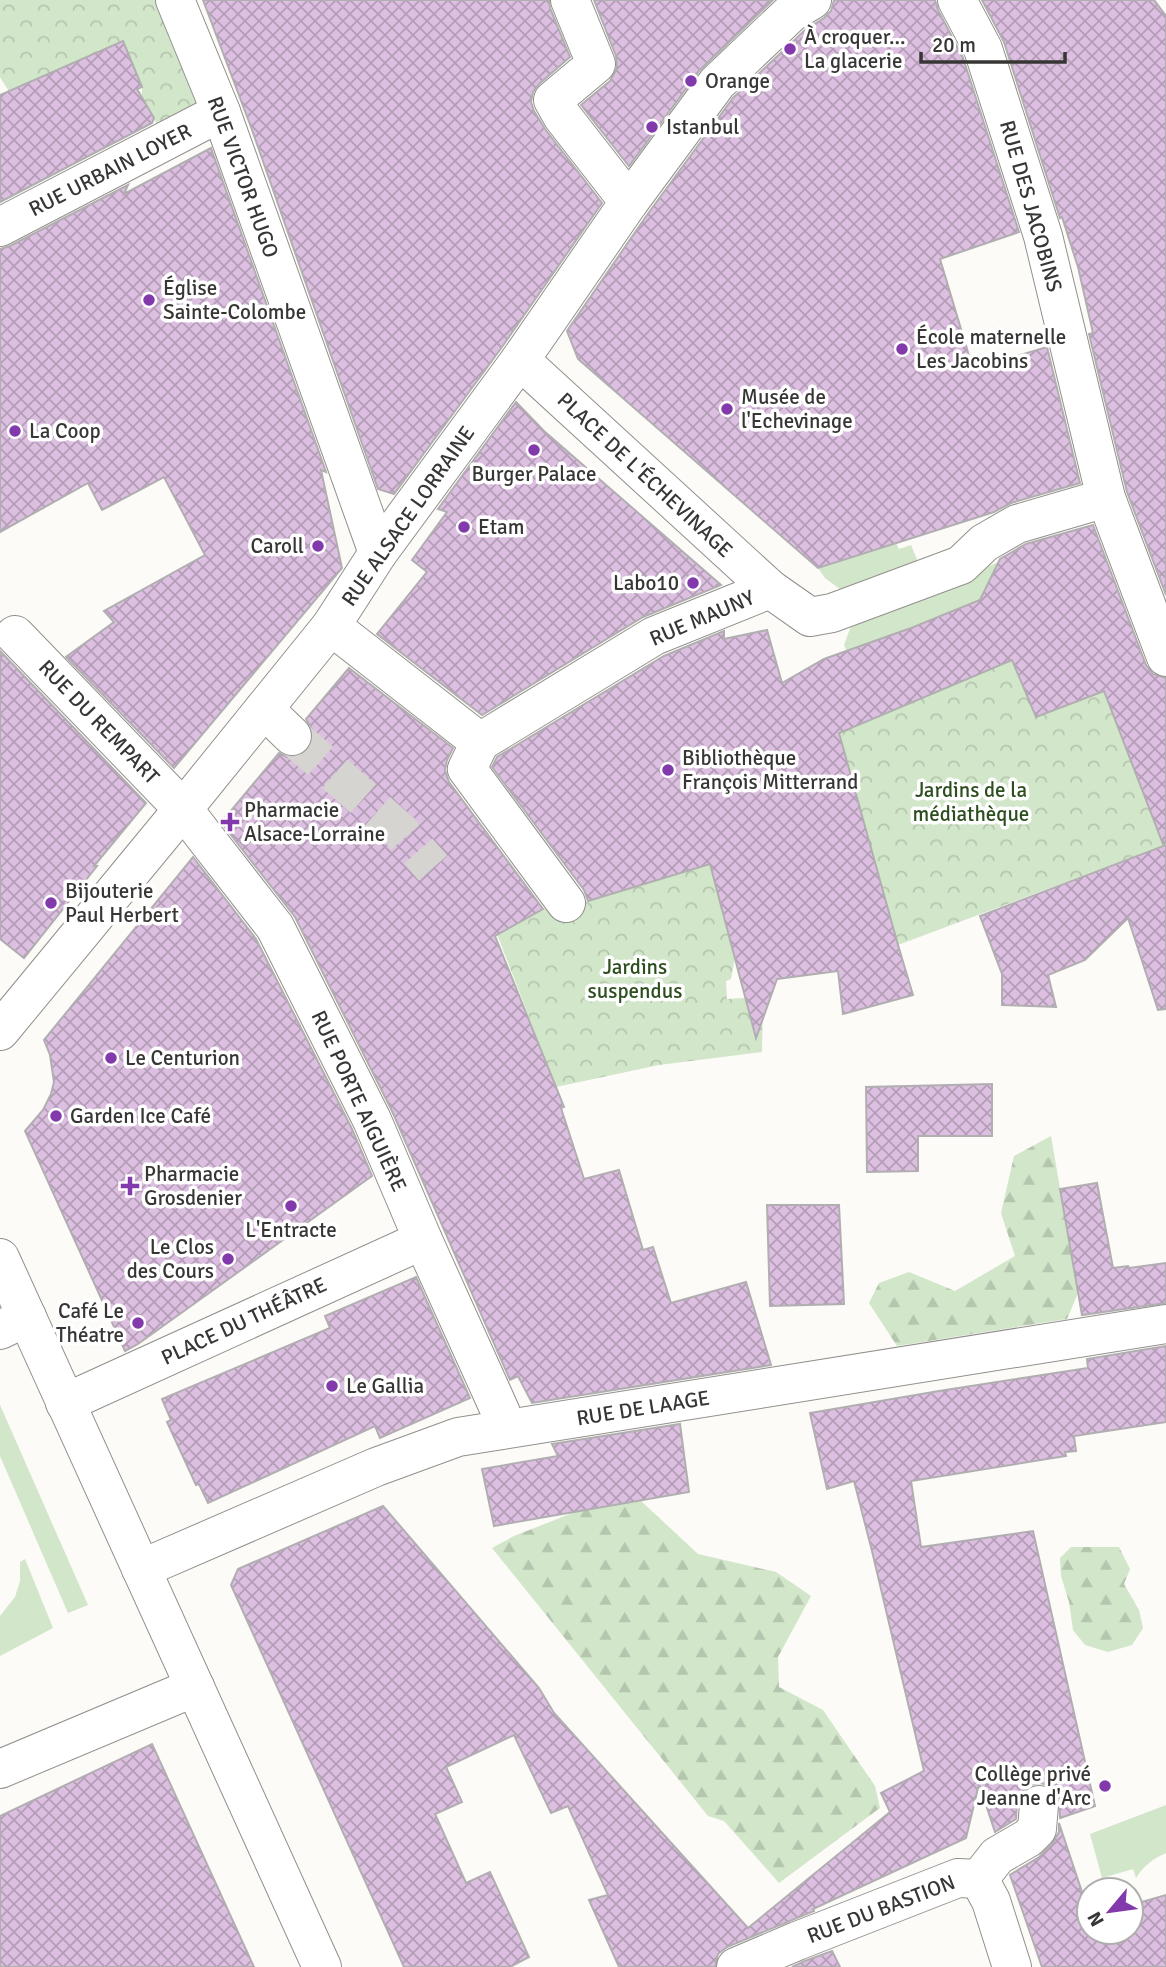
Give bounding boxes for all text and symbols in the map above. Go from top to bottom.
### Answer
scale bar [921,21,1064,65]
place label: À croquer... La glacerie [804,24,906,74]
text: 20 m [932,32,976,58]
marker: À croquer... La glacerie [782,41,798,57]
place label: Orange [705,68,770,94]
marker: Orange [683,73,699,89]
street label: RUE VICTOR HUGO [202,93,284,261]
place label: Istanbul [666,114,740,140]
street label: RUE DES JACOBINS [994,117,1068,295]
street label: RUE URBAIN LOYER [24,118,196,222]
marker: Istanbul [644,119,660,135]
place label: Église Sainte-Colombe [163,275,306,325]
marker: Église Sainte-Colombe [141,292,157,308]
place label: École maternelle Les Jacobins [916,324,1066,374]
marker: École maternelle Les Jacobins [894,341,910,357]
place label: Musée de l'Echevinage [741,384,853,434]
street label: PLACE DE L'ÉCHEVINAGE [552,387,738,563]
marker: Musée de l'Echevinage [719,401,735,417]
place label: La Coop [29,418,101,444]
street label: RUE ALSACE LORRAINE [336,421,480,611]
marker: La Coop [7,423,23,439]
marker: Burger Palace [526,442,542,458]
place label: Burger Palace [472,461,596,487]
place label: Etam [478,514,524,540]
marker: Etam [456,519,472,535]
place label: Caroll [250,533,304,559]
marker: Caroll [310,538,326,554]
place label: Labo10 [613,570,679,596]
marker: Labo10 [685,575,701,591]
street label: RUE MAUNY [646,584,759,652]
street label: RUE DU REMPART [33,654,165,790]
place label: Bibliothèque François Mitterrand [682,745,858,795]
marker: Bibliothèque François Mitterrand [660,762,676,778]
park label: Jardins de la médiathèque [913,777,1029,827]
place label: Pharmacie Alsace-Lorraine [244,797,385,847]
marker: Pharmacie Alsace-Lorraine [222,814,238,830]
place label: Bijouterie Paul Herbert [65,878,179,928]
marker: Bijouterie Paul Herbert [43,895,59,911]
park label: Jardins suspendus [588,954,682,1004]
street label: RUE PORTE AIGUIÈRE [306,1006,412,1196]
place label: Le Centurion [125,1045,240,1071]
marker: Le Centurion [103,1050,119,1066]
place label: Garden Ice Café [70,1103,211,1129]
marker: Garden Ice Café [48,1108,64,1124]
place label: Pharmacie Grosdenier [144,1161,242,1211]
marker: Pharmacie Grosdenier [122,1178,138,1194]
marker: L'Entracte [283,1198,299,1214]
place label: L'Entracte [245,1217,337,1243]
place label: Le Clos des Cours [127,1234,214,1284]
marker: Le Clos des Cours [220,1251,236,1267]
street label: PLACE DU THÉÂTRE [157,1271,331,1371]
place label: Café Le Théatre [56,1298,124,1348]
marker: Café Le Théatre [130,1315,146,1331]
place label: Le Gallia [346,1373,424,1399]
marker: Le Gallia [324,1378,340,1394]
street label: RUE DE LAAGE [575,1385,711,1431]
place label: Collège privé Jeanne d'Arc [974,1761,1091,1811]
marker: Collège privé Jeanne d'Arc [1097,1778,1113,1794]
street label: RUE DU BASTION [803,1869,959,1949]
north arrow [1075,1876,1145,1946]
text: N [1082,1907,1110,1930]

